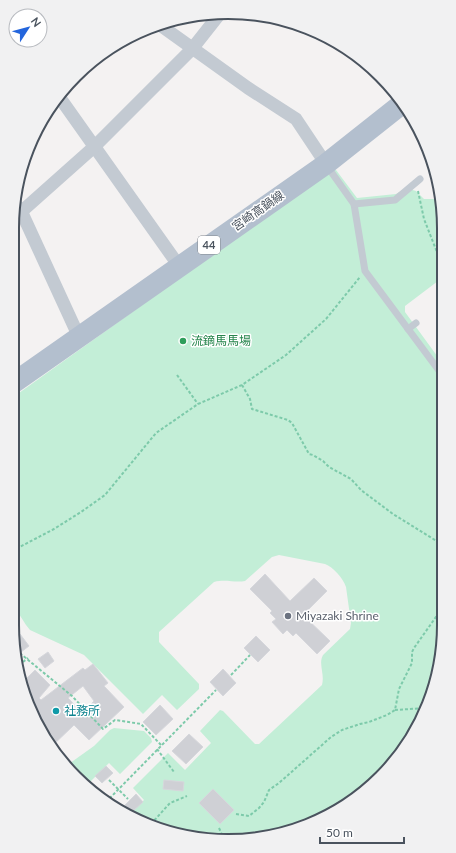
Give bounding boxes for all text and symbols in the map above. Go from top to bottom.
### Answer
north arrow [8,8,48,48]
text: N [29,15,44,29]
street label: 宮崎高鍋線 [229,187,287,234]
road number: 44 [198,236,220,254]
place label: 流鏑馬馬場 [191,333,251,348]
marker: 流鏑馬馬場 [178,336,188,346]
place label: Miyazaki Shrine [296,608,379,623]
marker: Miyazaki Shrine [283,611,293,621]
place label: 社務所 [64,703,100,718]
marker: 社務所 [51,706,61,716]
scale bar [320,819,404,845]
text: 50 m [326,825,353,840]

